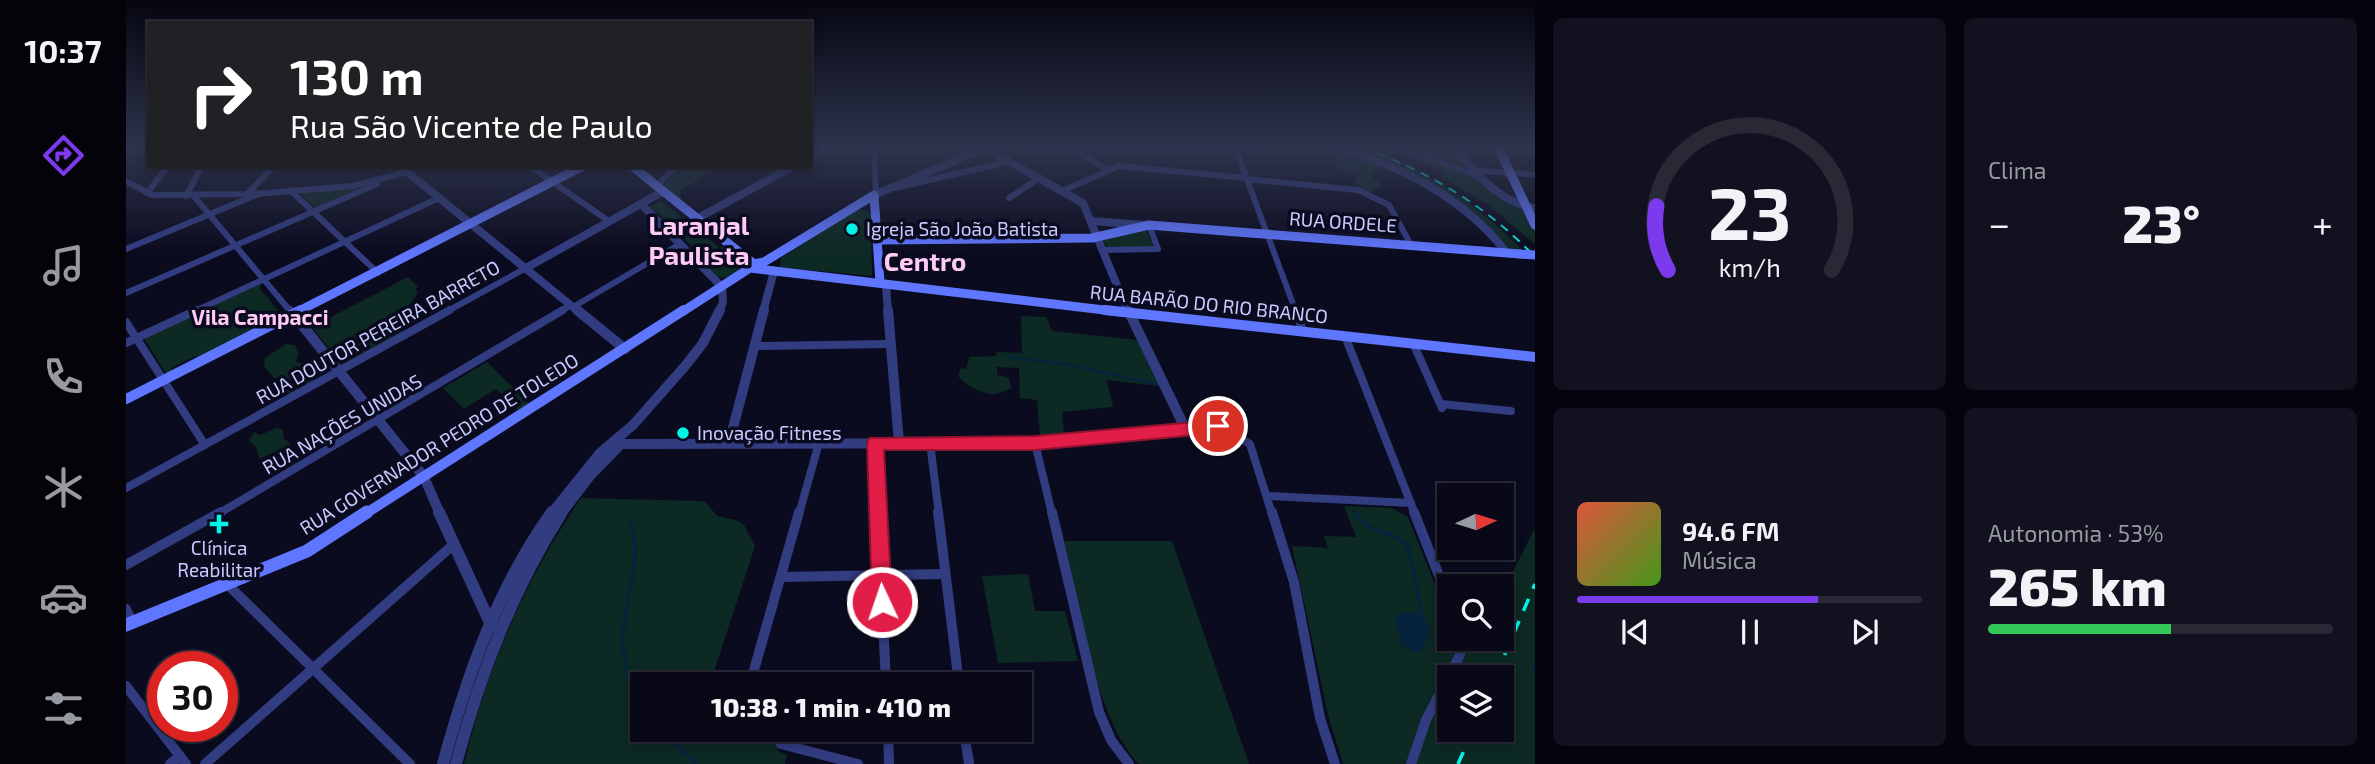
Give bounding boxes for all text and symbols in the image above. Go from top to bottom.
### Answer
text: 10:37 [24,31,102,69]
text: 130 m [290,46,424,105]
icon: right [175,49,266,140]
text: Rua São Vicente de Paulo [290,106,653,144]
icon: directions [39,131,88,180]
text: Clima [1988,156,2046,184]
text: 23 [1708,167,1791,255]
text: 23° [2122,191,2200,253]
text: − [1988,200,2010,246]
text: + [2312,200,2333,246]
street label: RUA ORDELE [1288,206,1398,237]
district label: Laranjal Paulista [648,209,750,270]
place label: Igreja São João Batista [866,217,1059,240]
marker: Igreja São João Batista [844,221,860,237]
icon: music [39,241,88,290]
district label: Centro [884,245,966,276]
text: km/h [1718,252,1781,282]
street label: RUA DOUTOR PEREIRA BARRETO [252,255,504,408]
street label: RUA BARÃO DO RIO BRANCO [1089,280,1329,327]
district label: Vila Campacci [191,304,329,329]
street label: RUA GOVERNADOR PEDRO DE TOLEDO [295,348,582,539]
icon: phone [39,352,88,401]
street label: RUA NAÇÕES UNIDAS [258,369,426,479]
pin [1188,396,1248,456]
icon: arrive [1199,407,1237,445]
place label: Inovação Fitness [697,421,842,445]
marker: Inovação Fitness [675,425,691,441]
icon: climate [39,463,88,512]
north arrow [1437,483,1514,560]
map controls [1437,483,1514,742]
marker: Clínica Reabilitar [209,514,229,534]
text: 94.6 FM [1682,515,1779,546]
text: Autonomia · 53% [1988,519,2164,547]
place label: Clínica Reabilitar [177,536,261,581]
text: Música [1682,546,1757,574]
text: 265 km [1988,554,2167,616]
position arrow [845,565,919,639]
icon: car [39,573,88,622]
button: search [1437,574,1514,651]
icon: previous [1616,613,1654,651]
icon: pause [1731,613,1769,651]
icon: next [1846,613,1884,651]
speed limit sign: 30 [147,651,238,742]
button: layers [1437,665,1514,742]
icon: filters [39,684,88,733]
text: 10:38 · 1 min · 410 m [711,691,951,722]

